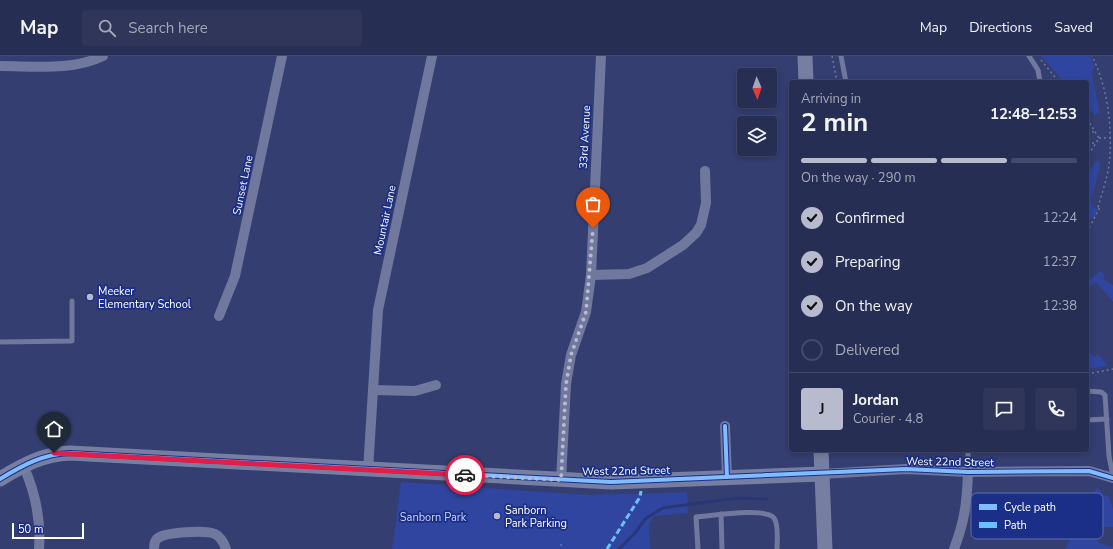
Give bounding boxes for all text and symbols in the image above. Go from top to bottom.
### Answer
search box [82,10,362,46]
text: Map [20,15,58,41]
icon: search [96,17,118,39]
text: Search here [128,18,208,38]
text: Map [920,18,947,37]
text: Directions [969,18,1032,37]
text: Saved [1054,18,1093,37]
north arrow [737,68,777,108]
map controls [737,68,777,156]
text: Arriving in [801,90,861,108]
text: 12:48–12:53 [990,104,1077,124]
street label: 33rd Avenue [576,105,594,169]
text: 2 min [801,105,868,140]
button: layers [737,116,777,156]
street label: Sunset Lane [229,154,257,216]
text: On the way · 290 m [801,169,916,187]
street label: Mountair Lane [370,184,400,256]
pin [576,187,610,228]
icon: bag [582,193,604,215]
icon: check [801,207,823,229]
text: Confirmed [835,208,905,228]
text: 12:24 [1043,209,1077,227]
icon: check [801,251,823,273]
text: Preparing [835,252,900,272]
text: 12:37 [1043,253,1077,271]
place label: Meeker Elementary School [98,284,192,312]
marker: Meeker Elementary School [85,292,95,302]
icon: check [801,295,823,317]
text: On the way [835,296,913,316]
text: 12:38 [1043,297,1077,315]
text: Delivered [835,340,900,360]
button: chat [983,388,1025,430]
button: phone [1035,388,1077,430]
text: Jordan [853,390,899,410]
text: J [819,399,825,419]
text: Courier · 4.8 [853,410,923,428]
pin [37,412,71,453]
icon: home [43,418,65,440]
street label: West 22nd Street [906,454,994,470]
courier [445,455,485,495]
street label: West 22nd Street [582,463,670,479]
icon: car [454,464,476,486]
legend [971,493,1103,539]
text: Cycle path [1004,500,1056,515]
place label: Sanborn Park Parking [505,503,567,531]
park label: Sanborn Park [400,510,467,525]
marker: Sanborn Park Parking [492,511,502,521]
text: Path [1004,518,1027,533]
scale bar [12,521,84,540]
text: 50 m [18,522,43,537]

